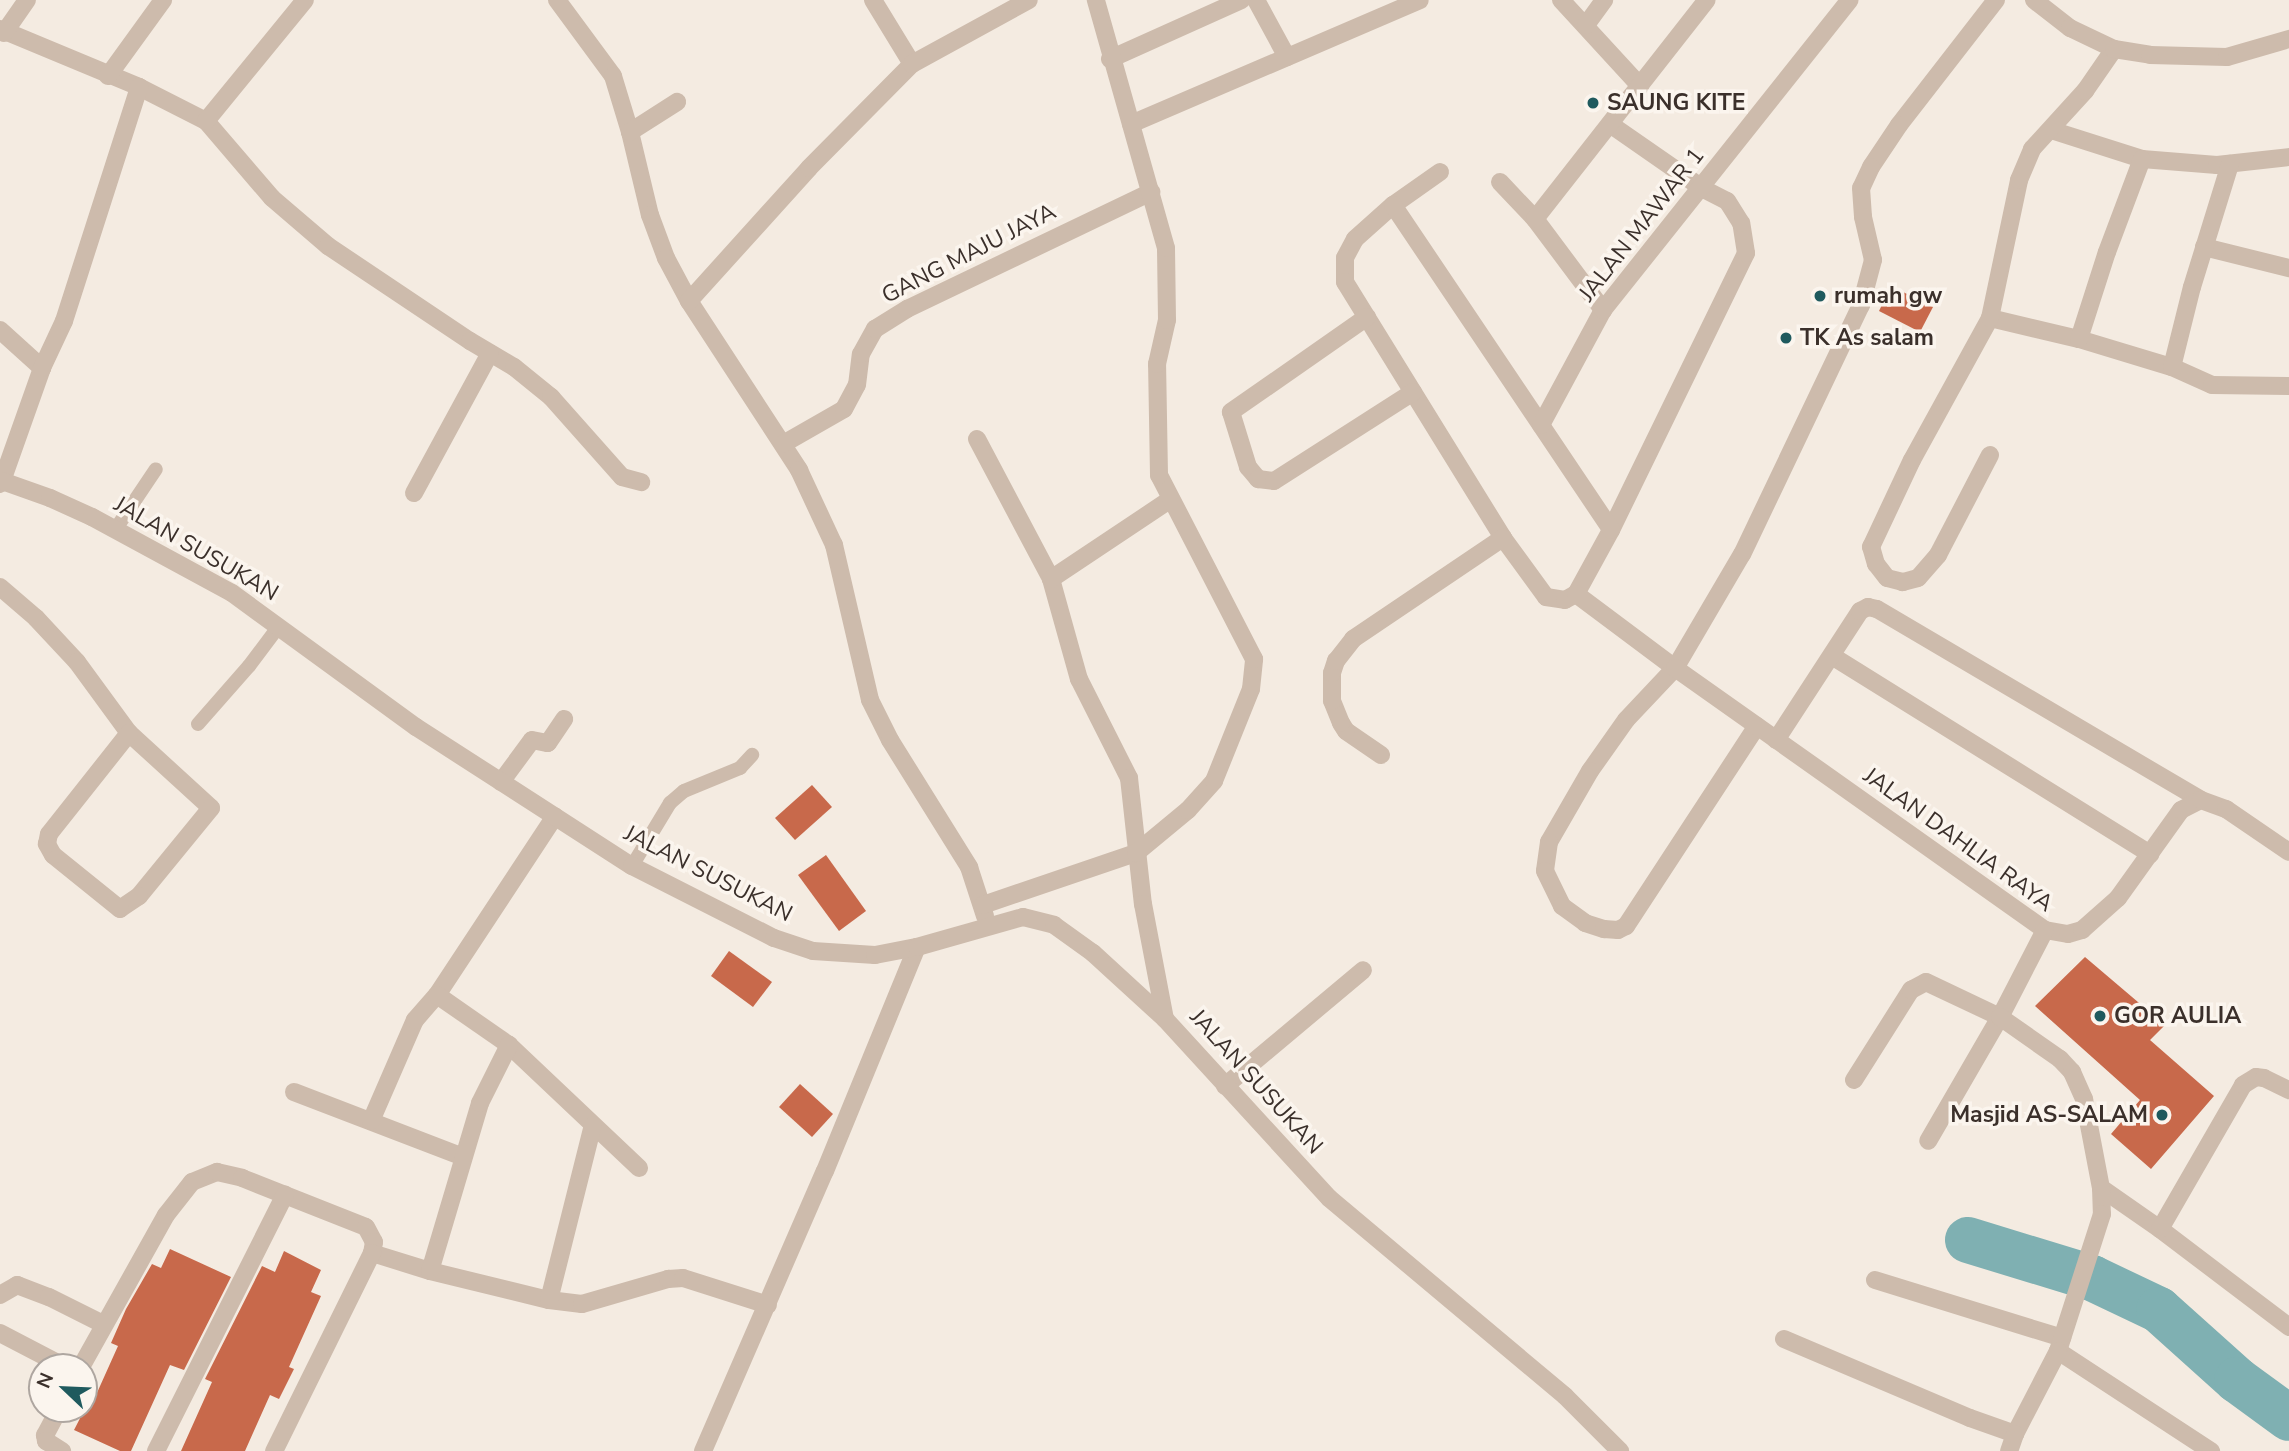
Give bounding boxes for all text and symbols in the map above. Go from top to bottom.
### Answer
place label: SAUNG KITE [1607,89,1745,117]
marker: SAUNG KITE [1585,95,1601,111]
street label: JALAN MAWAR 1 [1574,143,1710,307]
street label: GANG MAJU JAYA [877,198,1061,310]
place label: rumah gw [1834,282,1942,310]
marker: rumah gw [1812,288,1828,304]
place label: TK As salam [1800,324,1934,352]
marker: TK As salam [1778,330,1794,346]
street label: JALAN SUSUKAN [109,491,283,607]
street label: JALAN DAHLIA RAYA [1858,762,2058,918]
street label: JALAN SUSUKAN [619,820,797,928]
place label: GOR AULIA [2114,1002,2241,1030]
street label: JALAN SUSUKAN [1184,1004,1328,1160]
marker: GOR AULIA [2092,1008,2108,1024]
place label: Masjid AS-SALAM [1950,1101,2148,1129]
marker: Masjid AS-SALAM [2154,1107,2170,1123]
north arrow [28,1353,98,1423]
text: N [31,1369,60,1392]

